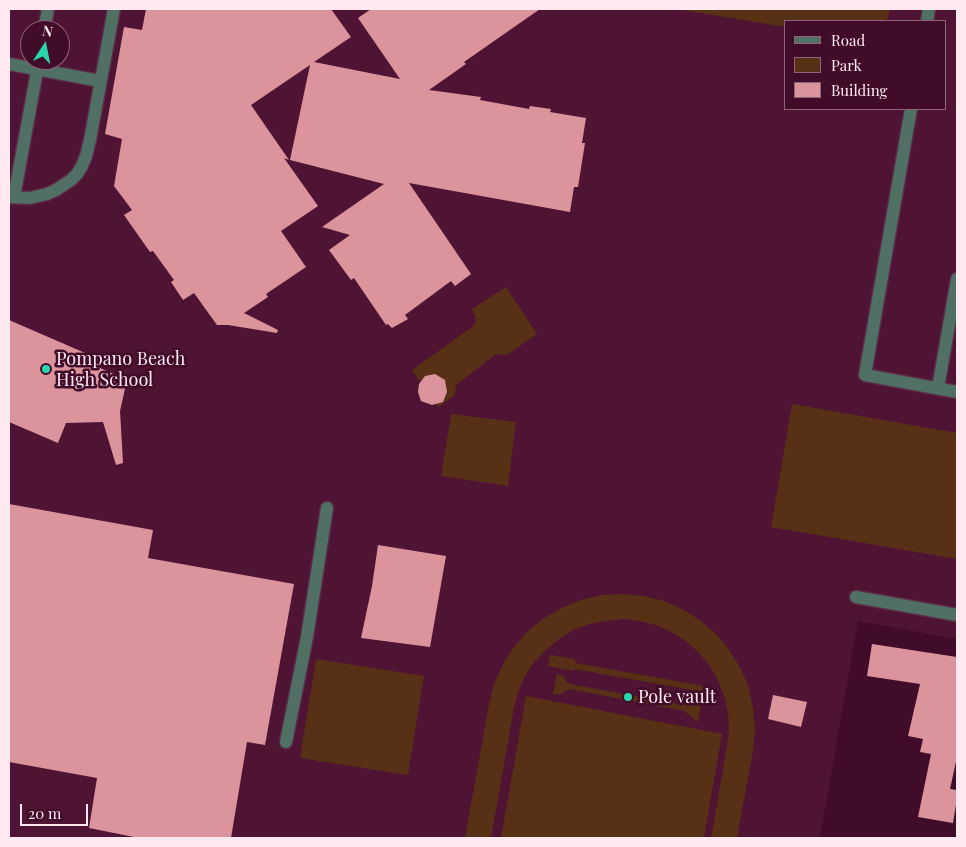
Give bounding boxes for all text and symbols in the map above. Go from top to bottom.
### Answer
north arrow [20,20,70,70]
text: N [41,20,55,41]
legend [784,20,946,110]
text: Road [831,30,865,50]
text: Park [831,55,862,75]
text: Building [831,80,887,100]
place label: Pompano Beach High School [56,348,185,390]
marker: Pompano Beach High School [40,363,52,375]
place label: Pole vault [638,686,716,708]
marker: Pole vault [622,691,634,703]
scale bar [22,794,90,826]
text: 20 m [28,803,61,823]

